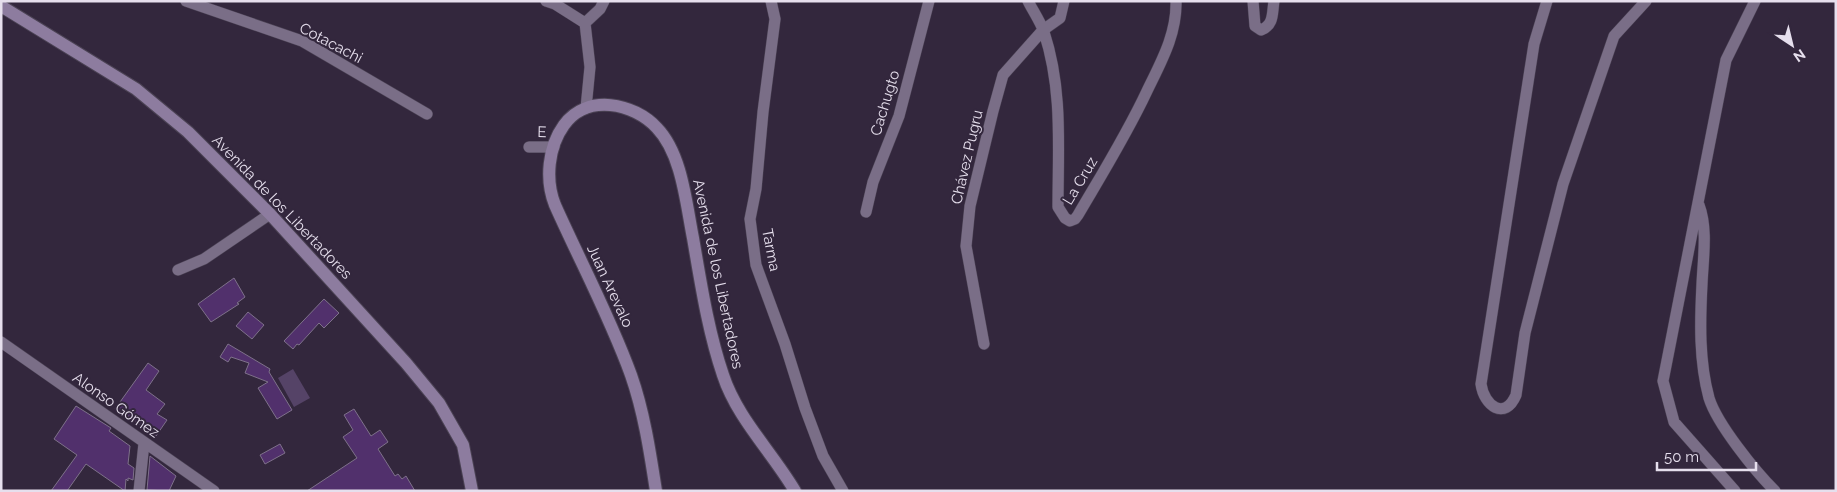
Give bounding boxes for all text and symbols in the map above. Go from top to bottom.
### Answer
street label: Cotacachi [296,19,366,67]
north arrow [1767,20,1817,70]
text: N [1790,46,1808,65]
street label: Cachugto [867,68,903,138]
street label: Chávez Pugru [947,108,987,206]
street label: E [537,123,547,141]
street label: Avenida de los Libertadores [208,131,356,283]
street label: La Cruz [1059,154,1101,208]
street label: Avenida de los Libertadores [689,178,747,370]
street label: Tarma [758,227,784,273]
street label: Juan Arevalo [583,242,637,330]
street label: Alonso Gómez [69,369,163,441]
scale bar [1657,440,1756,472]
text: 50 m [1664,448,1699,466]

